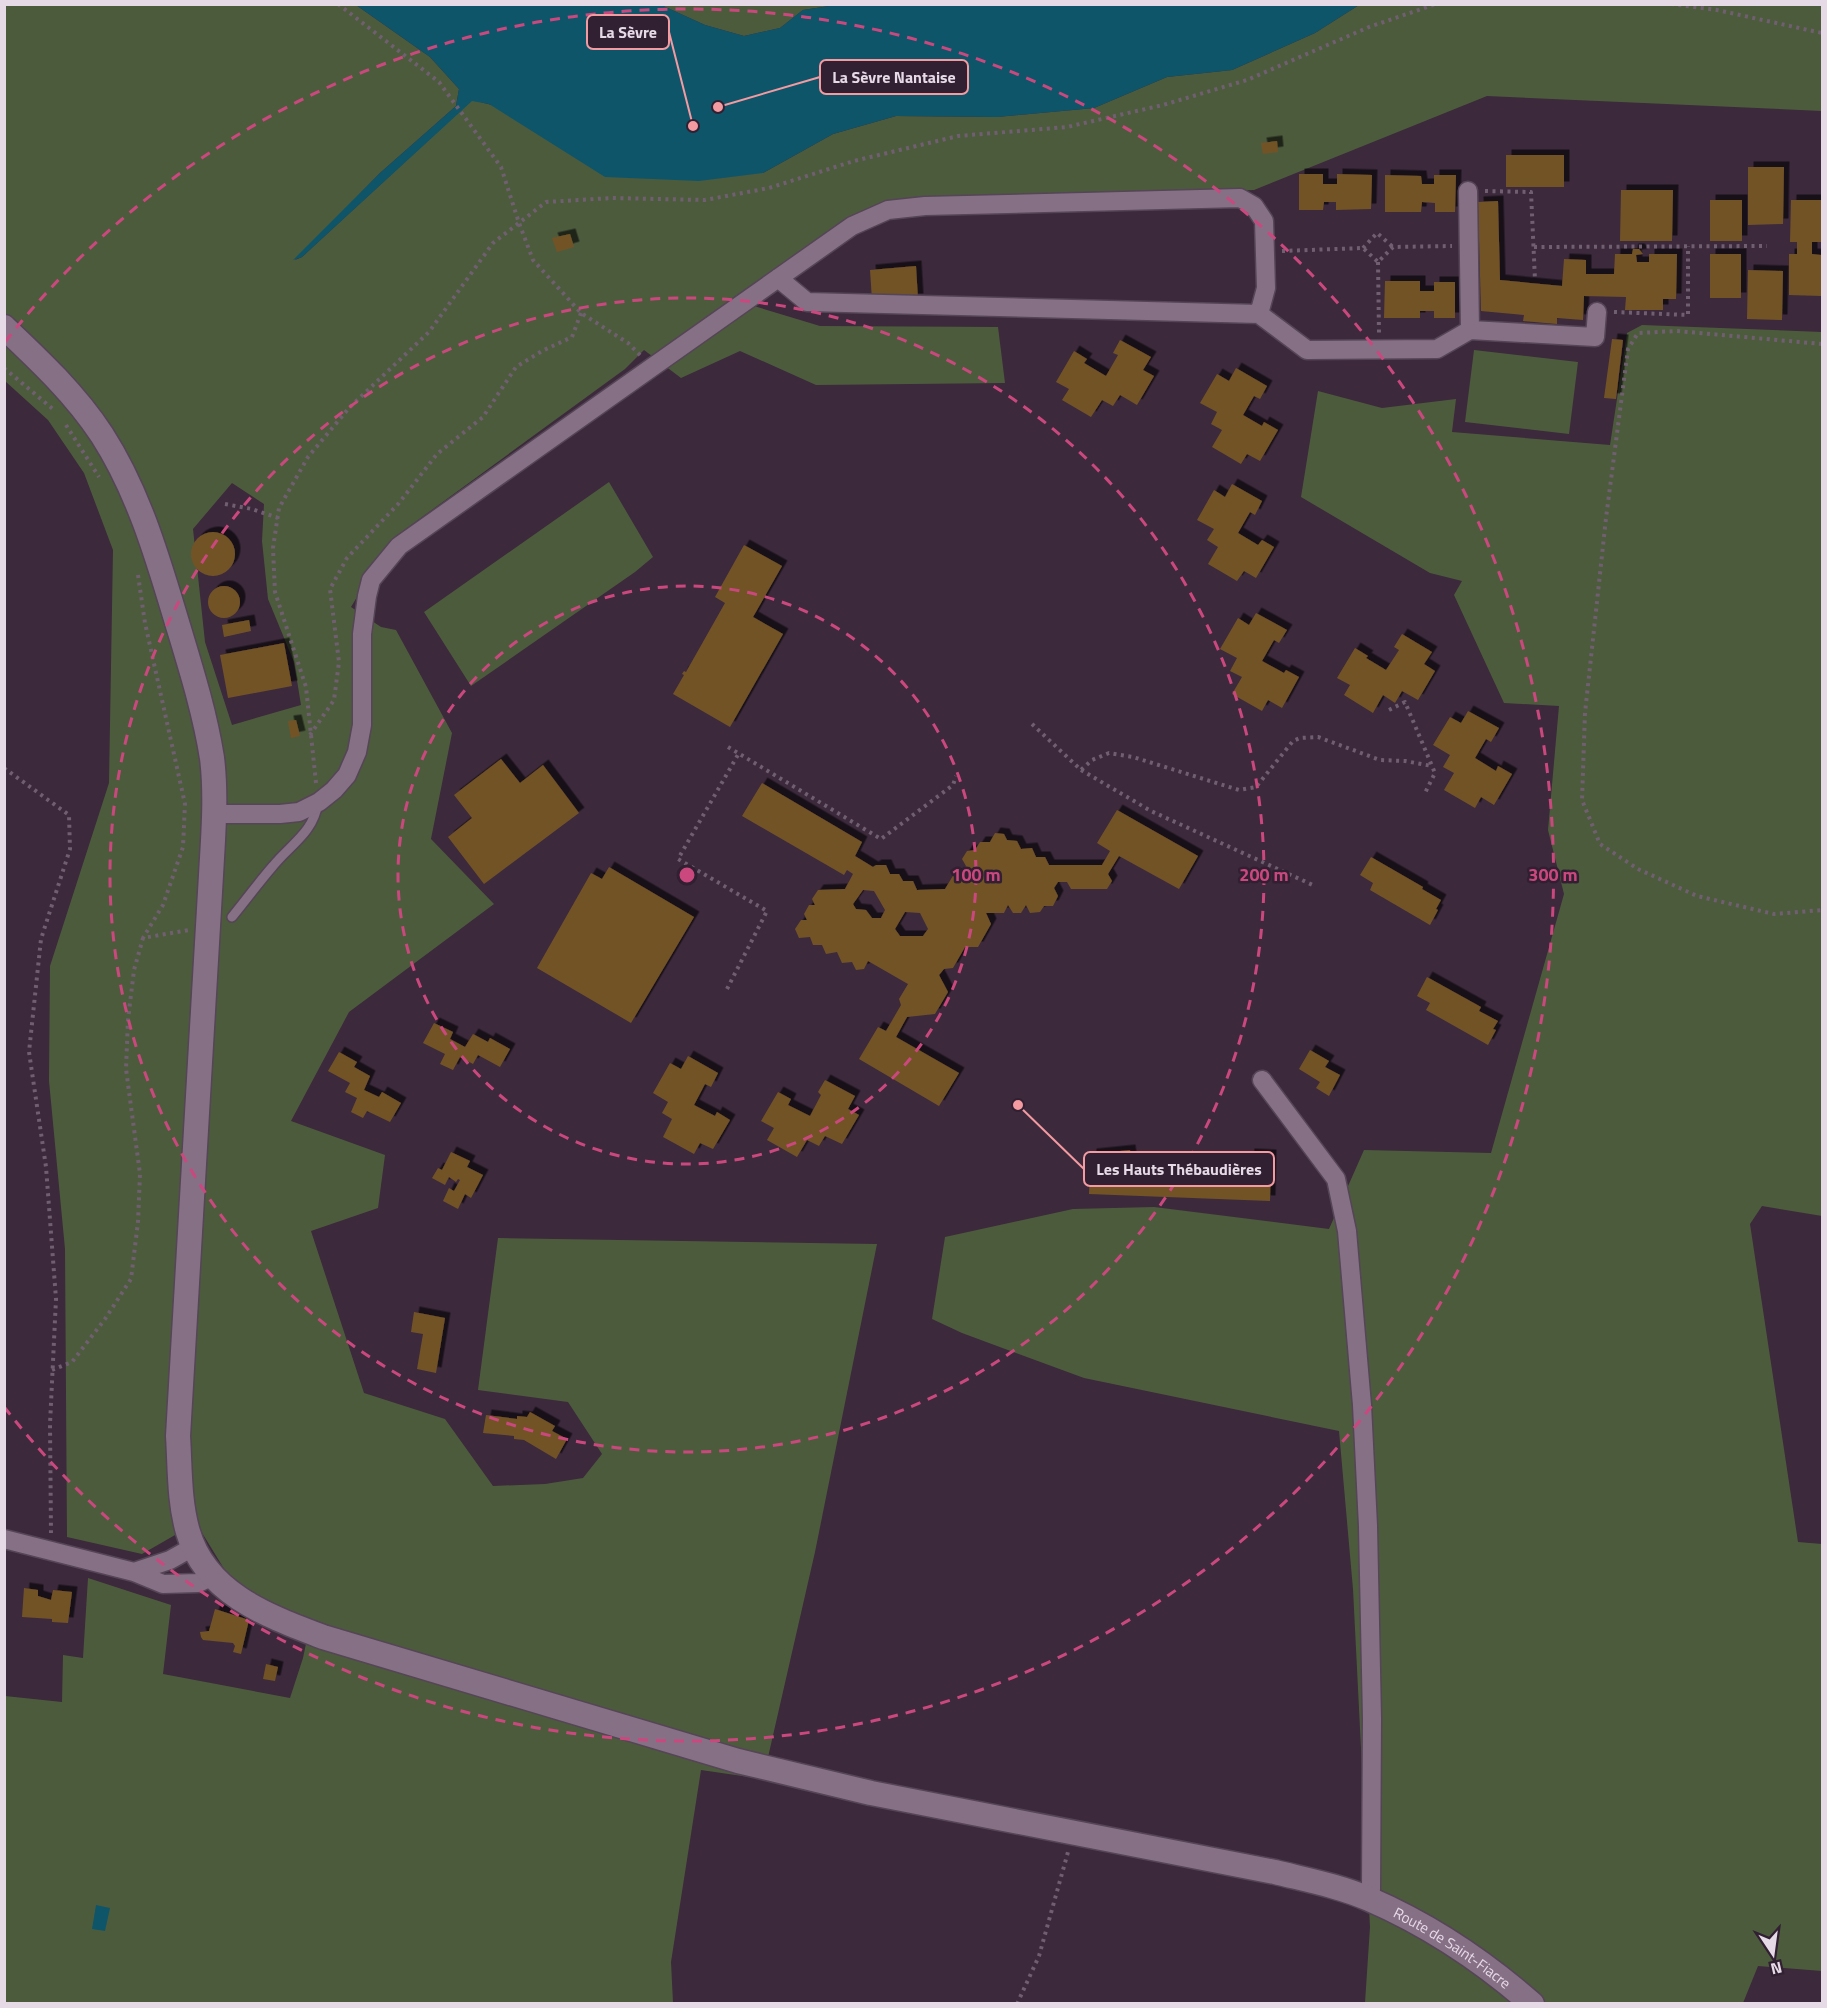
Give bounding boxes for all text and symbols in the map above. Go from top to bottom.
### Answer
callout: La Sèvre [587,15,669,49]
text: La Sèvre [599,20,657,44]
callout: La Sèvre Nantaise [820,60,968,94]
text: La Sèvre Nantaise [832,65,956,89]
text: 100 m [951,861,1001,888]
text: 200 m [1239,861,1289,888]
text: 300 m [1528,861,1578,888]
centre of rings [677,865,697,885]
callout: Les Hauts Thébaudières [1084,1152,1274,1186]
text: Les Hauts Thébaudières [1096,1157,1262,1181]
street label: Route de Saint-Fiacre [1390,1901,1516,1994]
north arrow [1743,1924,1803,1984]
text: N [1768,1956,1784,1982]

